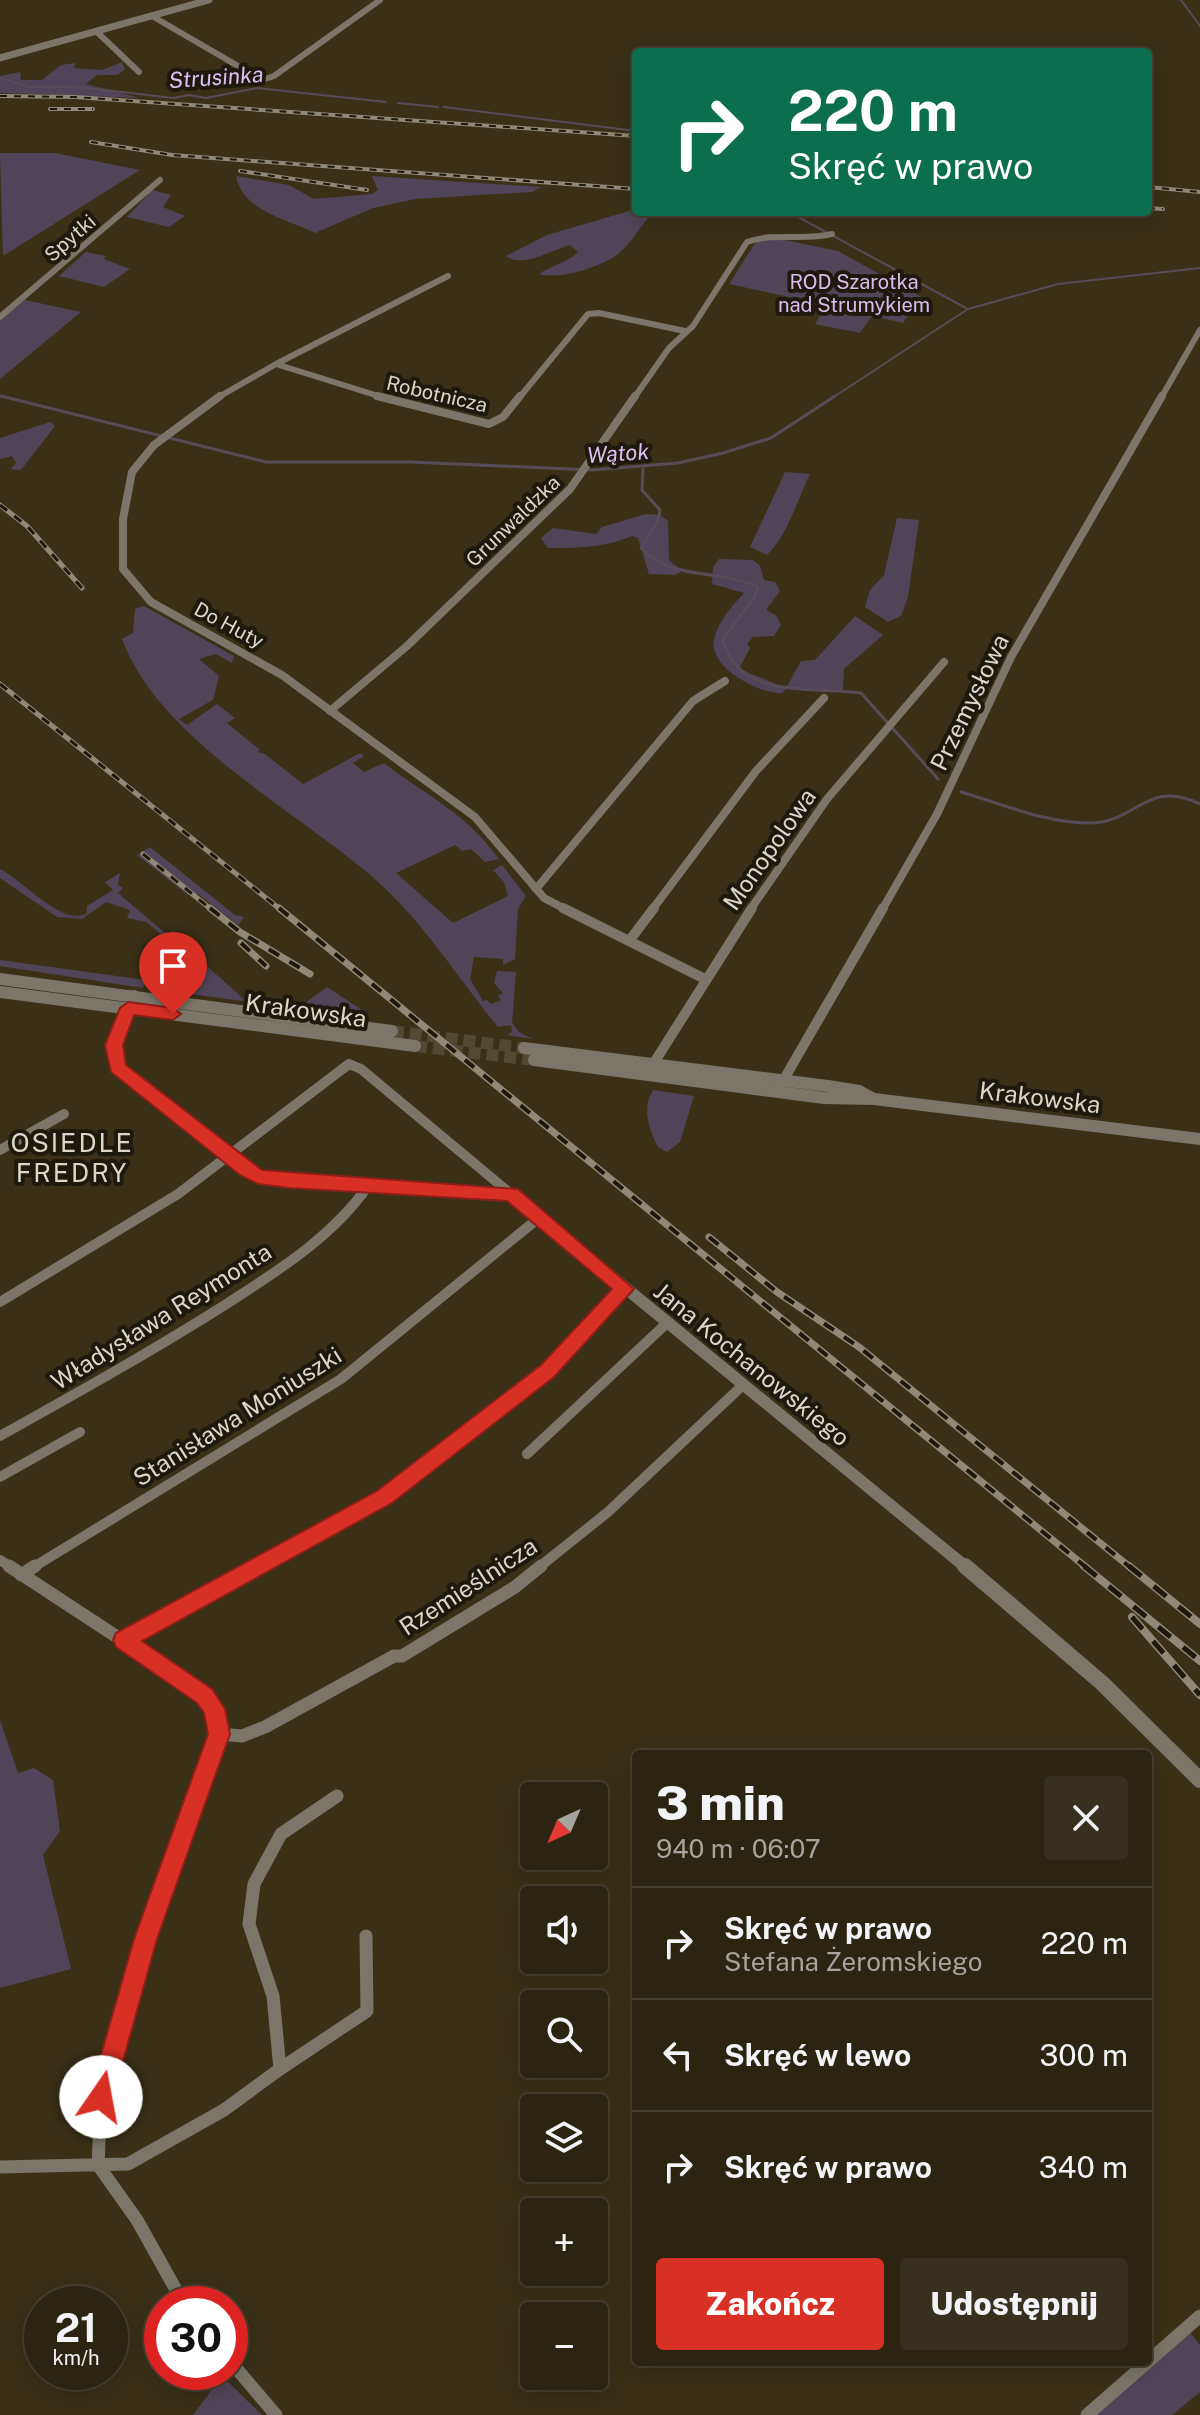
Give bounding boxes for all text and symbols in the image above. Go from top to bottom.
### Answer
water label: Strusinka [168,61,264,93]
text: 220 m [788,78,958,144]
icon: right [656,80,760,184]
text: Skręć w prawo [788,145,1033,187]
street label: Spytki [40,209,100,267]
park label: ROD Szarotka nad Strumykiem [778,270,930,317]
street label: Robotnicza [384,371,490,417]
water label: Wątok [586,438,650,468]
street label: Grunwaldzka [461,470,565,572]
street label: Do Huty [190,597,268,653]
street label: Przemysłowa [924,629,1014,775]
street label: Monopolowa [717,783,821,915]
pin [139,932,207,1014]
icon: arrive [151,944,195,988]
street label: Krakowska [244,988,368,1032]
street label: Krakowska [978,1076,1102,1118]
district label: OSIEDLE FREDRY [10,1127,134,1188]
street label: Władysława Reymonta [46,1237,276,1395]
street label: Jana Kochanowskiego [649,1276,855,1452]
street label: Stanisława Moniuszki [128,1341,346,1491]
street label: Rzemieślnicza [394,1531,542,1641]
text: 3 min [656,1774,785,1831]
button: close [1044,1776,1128,1860]
north arrow [520,1782,608,1870]
map controls [520,1782,608,2390]
text: 940 m · 06:07 [656,1833,821,1864]
button: sound [520,1886,608,1974]
text: Skręć w prawo [724,1910,932,1946]
icon: right [656,1921,700,1965]
text: 220 m [1041,1925,1128,1961]
text: Stefana Żeromskiego [724,1946,983,1977]
button: search [520,1990,608,2078]
icon: left [656,2033,700,2077]
text: Skręć w lewo [724,2037,911,2073]
text: 300 m [1040,2037,1128,2073]
position arrow [59,2055,143,2139]
button: layers [520,2094,608,2182]
icon: right [656,2145,700,2189]
text: Skręć w prawo [724,2149,932,2185]
text: 340 m [1039,2149,1128,2185]
button: + [520,2198,608,2286]
button: Zakończ [656,2258,884,2350]
button: Udostępnij [900,2258,1128,2350]
speed limit sign: 30 [144,2286,248,2390]
button: − [520,2302,608,2390]
text: 21 [55,2304,97,2351]
text: km/h [52,2346,100,2370]

